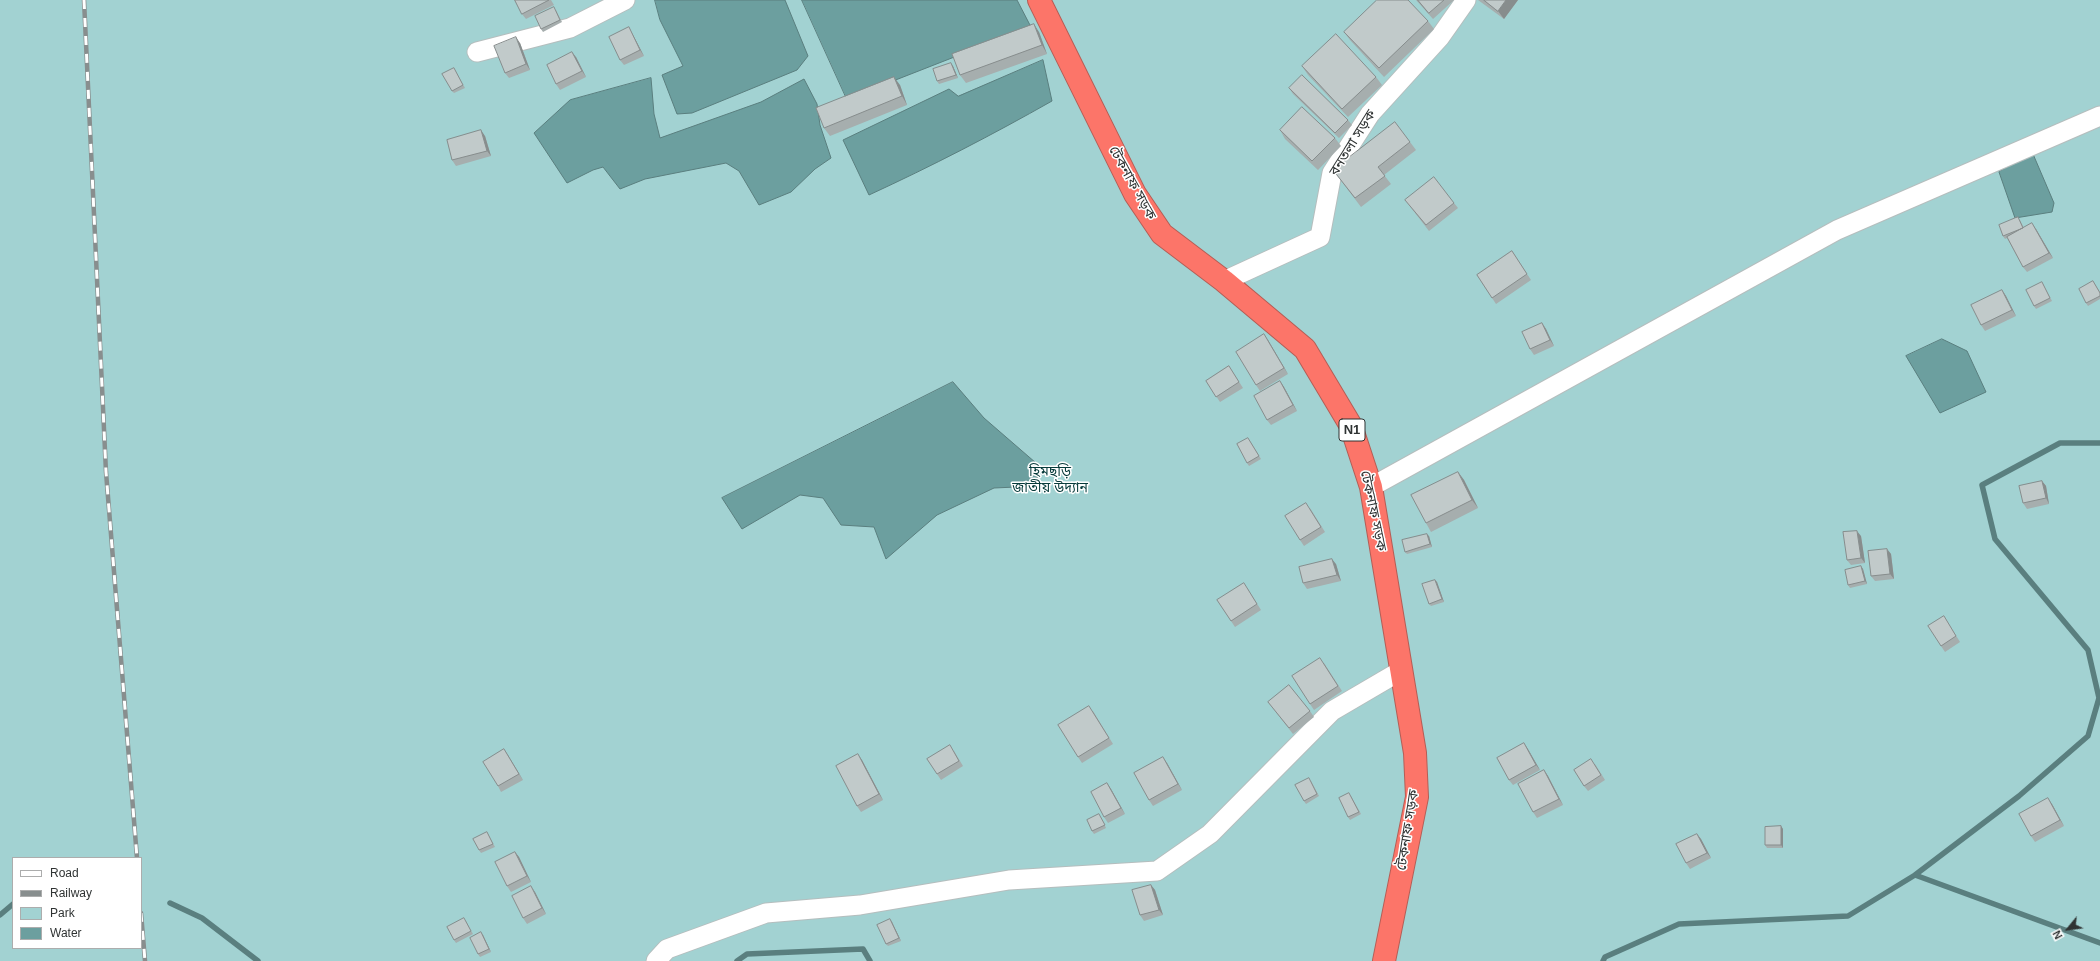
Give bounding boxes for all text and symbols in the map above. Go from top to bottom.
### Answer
street label: বনতলা সড়ক [1326,107,1380,179]
street label: টেকনাফ সড়ক [1105,143,1159,223]
road number: N1 [1339,419,1365,441]
park label: হিমছড়ি জাতীয় উদ্যান [1012,464,1088,496]
street label: টেকনাফ সড়ক [1356,469,1390,553]
street label: টেকনাফ সড়ক [1393,788,1423,872]
legend [12,857,142,949]
text: Road [50,866,79,880]
text: Railway [50,886,92,900]
text: Park [50,906,75,920]
north arrow [2048,909,2088,949]
text: Water [50,926,82,940]
text: N [2050,928,2065,941]

